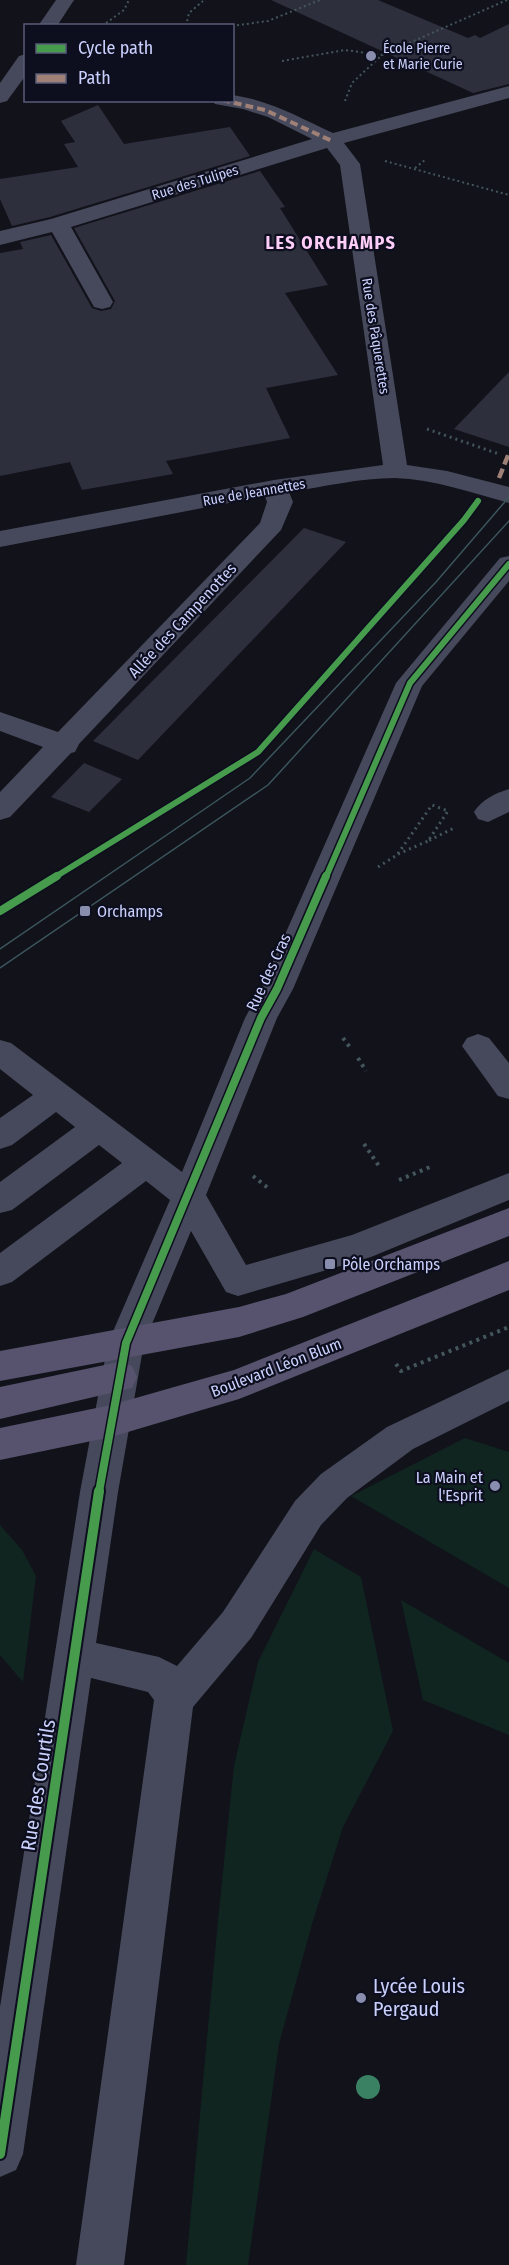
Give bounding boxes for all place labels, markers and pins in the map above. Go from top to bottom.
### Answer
place label: École Pierre et Marie Curie [383,39,463,73]
marker: École Pierre et Marie Curie [364,49,378,63]
place label: Orchamps [97,902,163,921]
marker: Orchamps [78,904,92,918]
place label: Pôle Orchamps [342,1255,440,1274]
marker: Pôle Orchamps [323,1257,337,1271]
place label: La Main et l'Esprit [416,1468,484,1505]
marker: La Main et l'Esprit [488,1479,502,1493]
place label: Lycée Louis Pergaud [373,1974,465,2021]
marker: Lycée Louis Pergaud [354,1991,368,2005]

